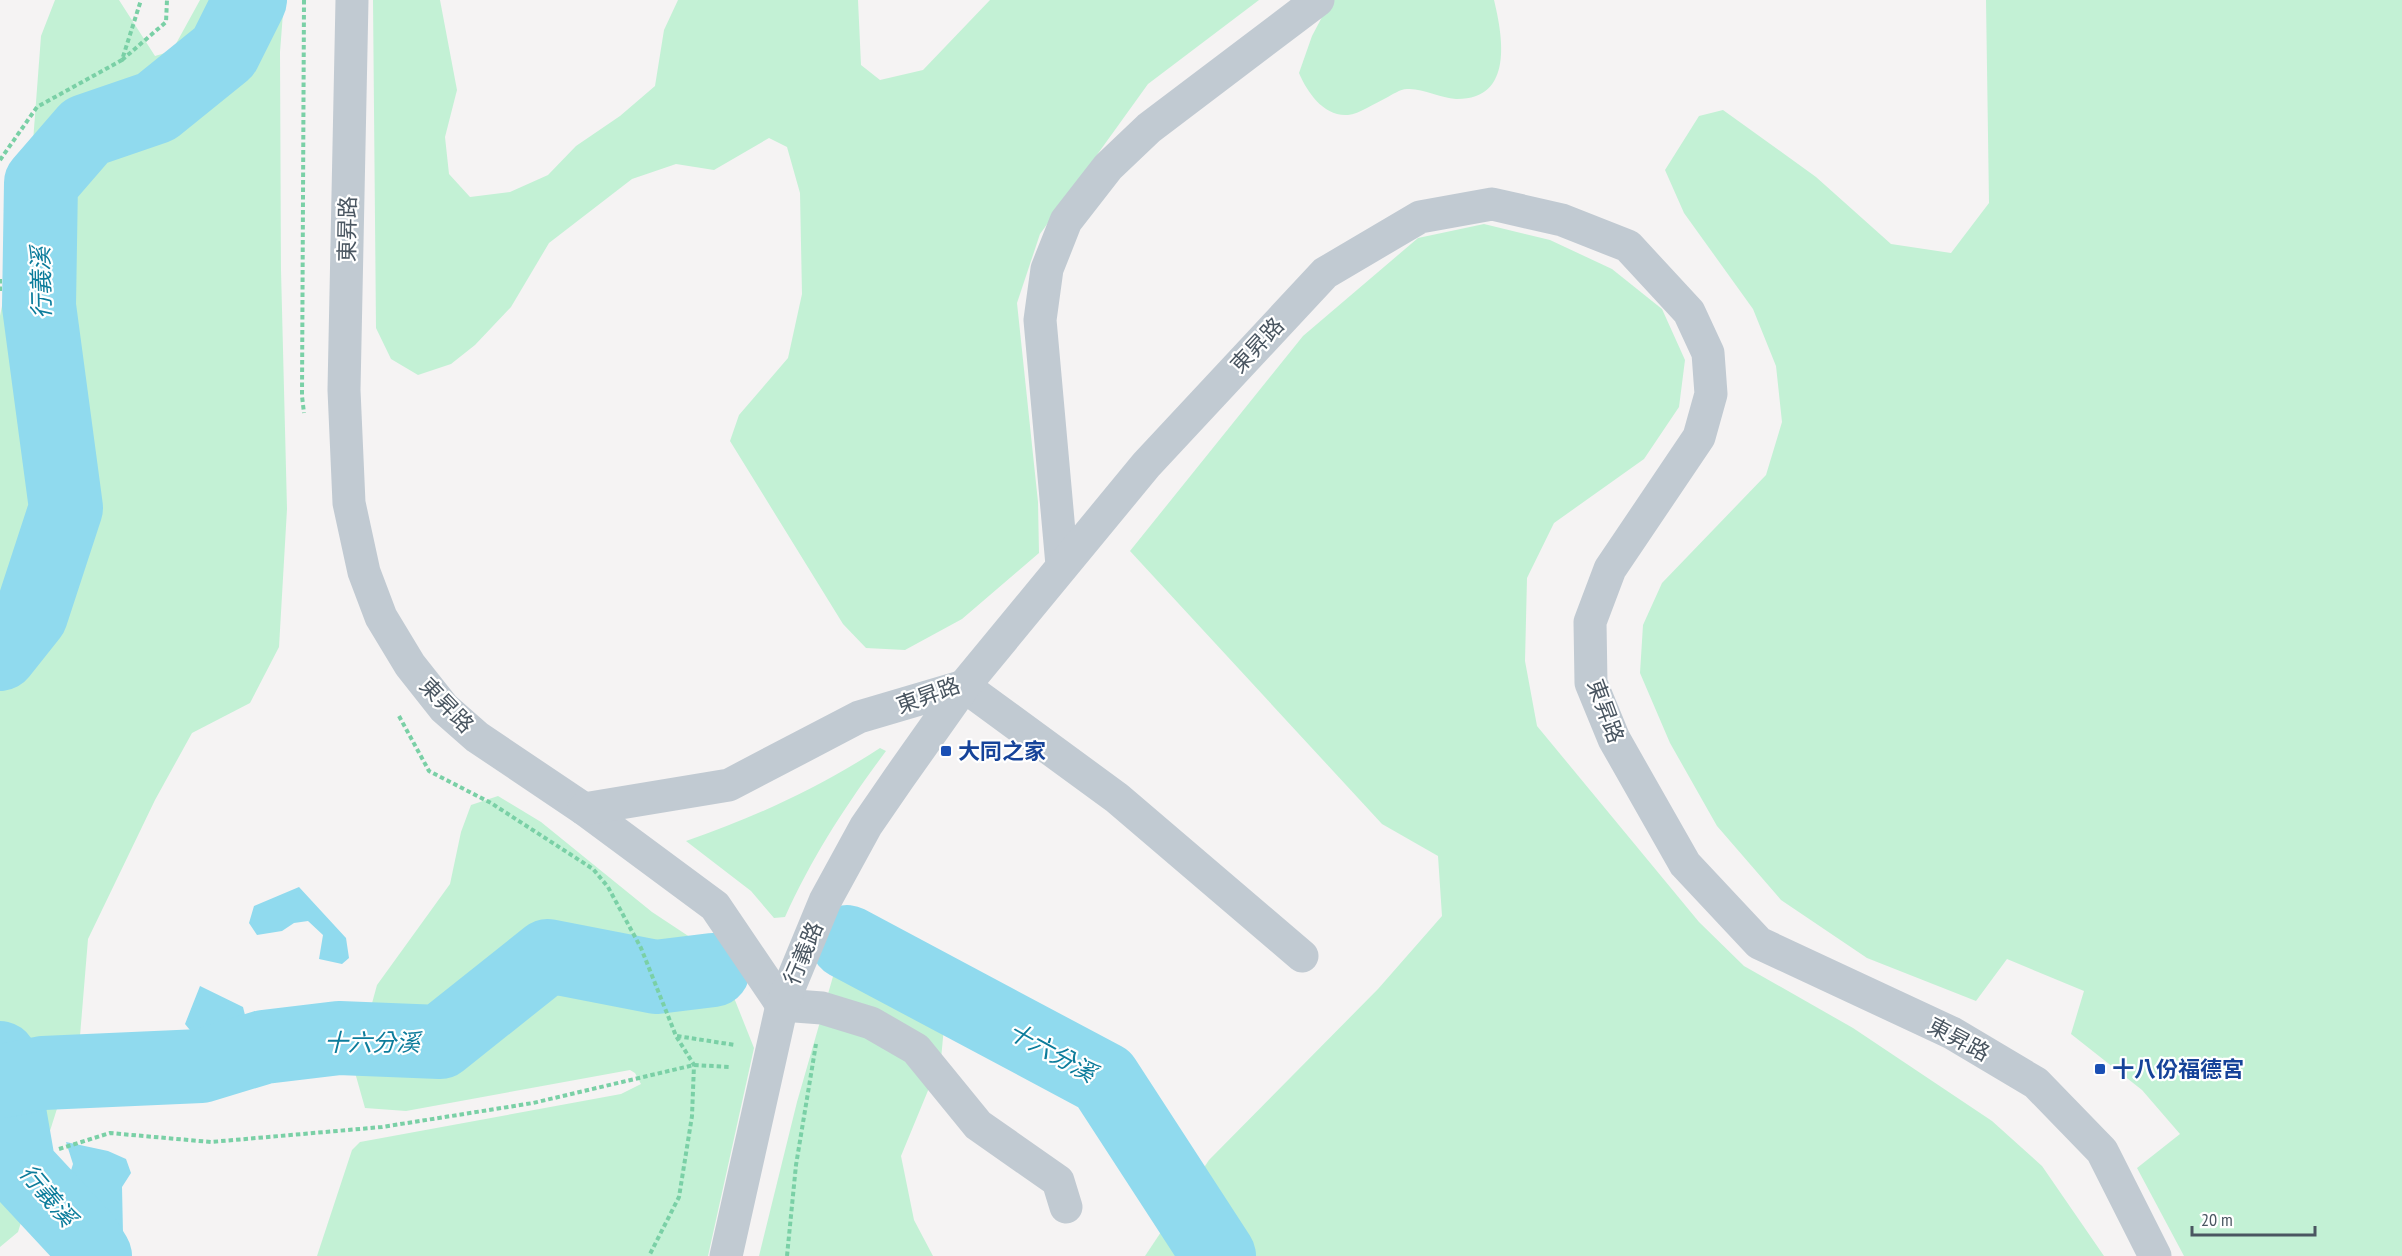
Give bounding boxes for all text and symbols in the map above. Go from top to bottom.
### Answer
street label: 東昇路 [332,196,362,262]
water label: 行義溪 [25,244,57,319]
street label: 東昇路 [1224,311,1290,379]
street label: 東昇路 [892,671,964,719]
street label: 東昇路 [414,672,480,738]
street label: 東昇路 [1582,675,1630,747]
place label: 大同之家 [958,737,1046,765]
marker: 大同之家 [939,744,953,758]
street label: 行義路 [777,917,829,989]
street label: 東昇路 [1923,1011,1995,1067]
water label: 十六分溪 [1003,1015,1104,1090]
water label: 十六分溪 [324,1027,423,1058]
place label: 十八份福德宮 [2112,1055,2244,1083]
marker: 十八份福德宮 [2093,1062,2107,1076]
water label: 行義溪 [13,1157,85,1235]
scale bar [2192,1199,2315,1237]
text: 20 m [2201,1208,2233,1231]

